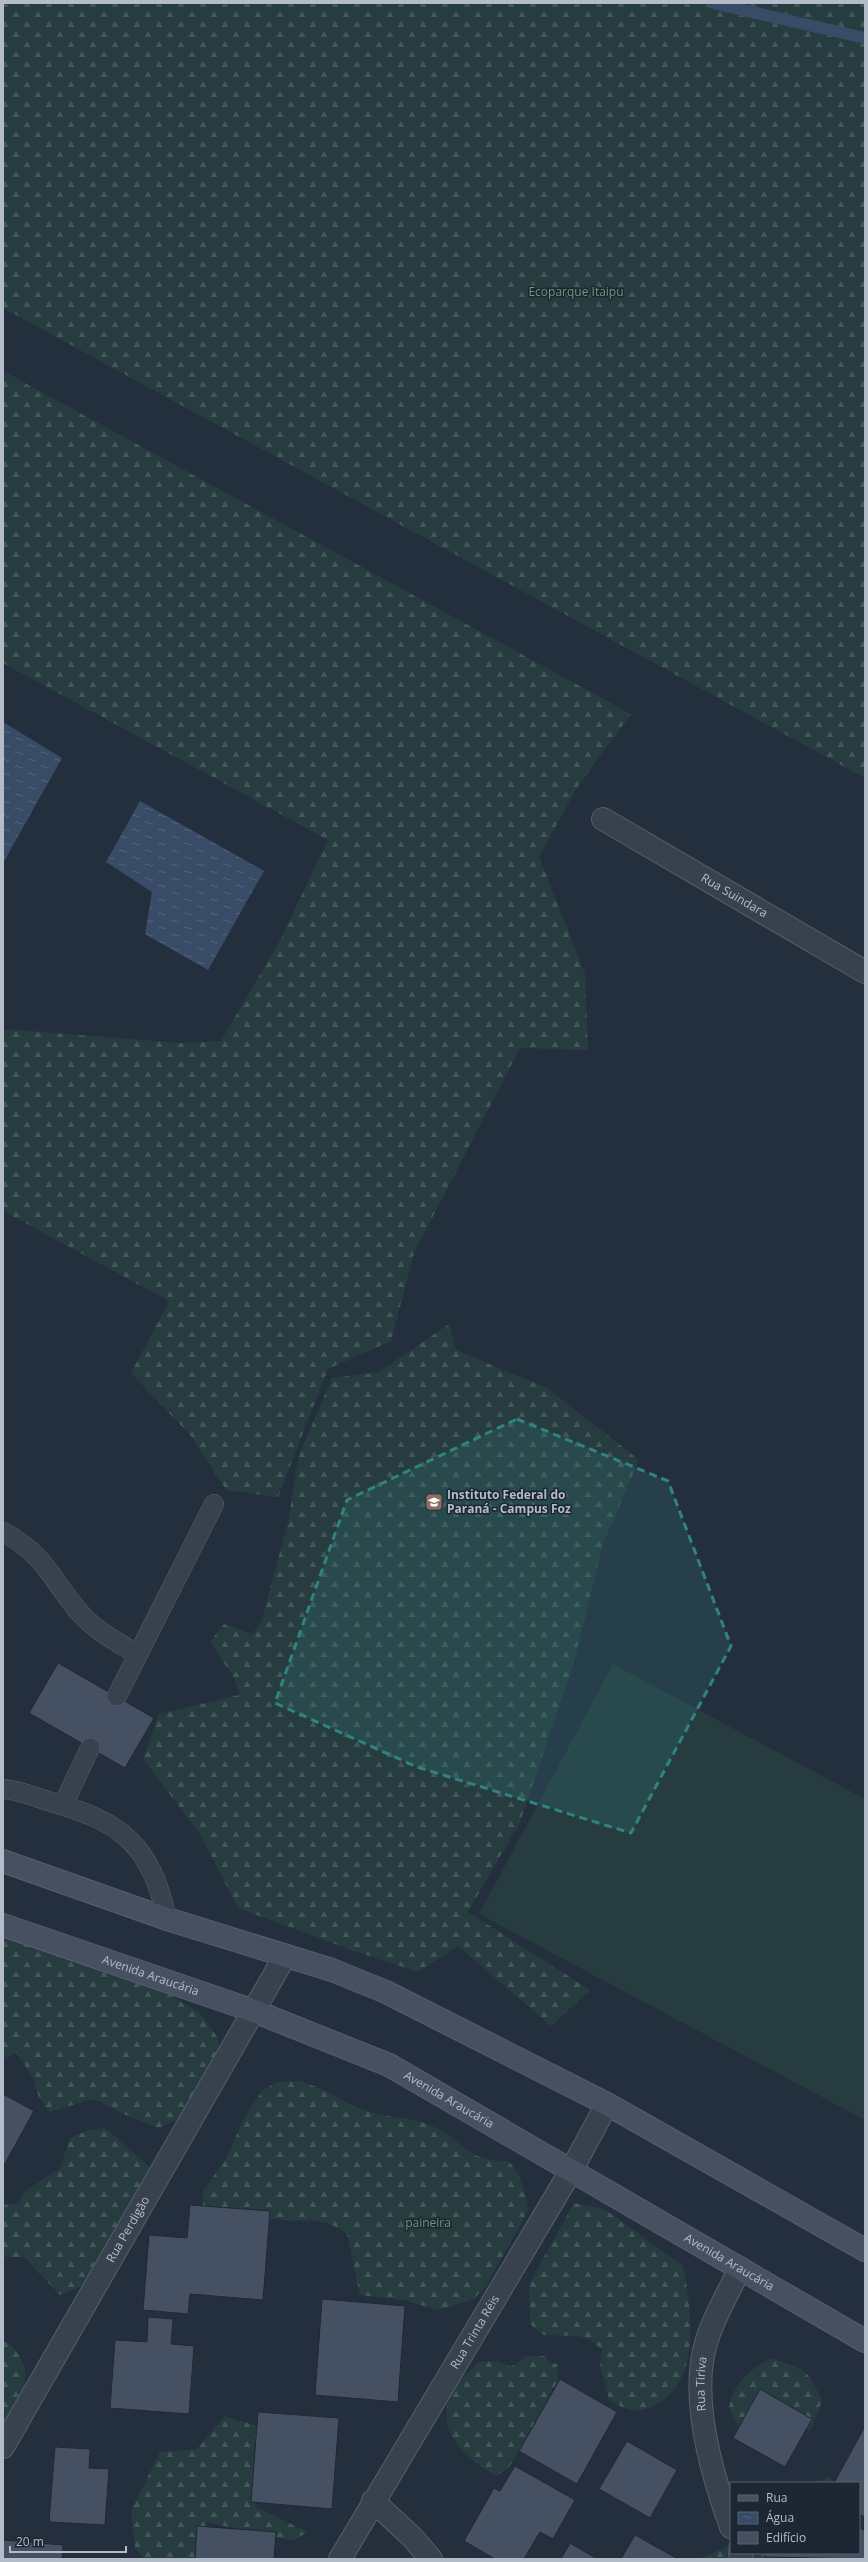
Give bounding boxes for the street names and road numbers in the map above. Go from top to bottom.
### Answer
street label: Rua Suindara [698,869,771,921]
street label: Avenida Araucária [100,1951,201,2000]
street label: Avenida Araucária [401,2067,497,2132]
street label: Rua Perdigão [102,2193,153,2266]
street label: Avenida Araucária [681,2229,778,2295]
street label: Rua Trinta Réis [446,2291,503,2372]
street label: Rua Tiriva [691,2355,711,2412]

